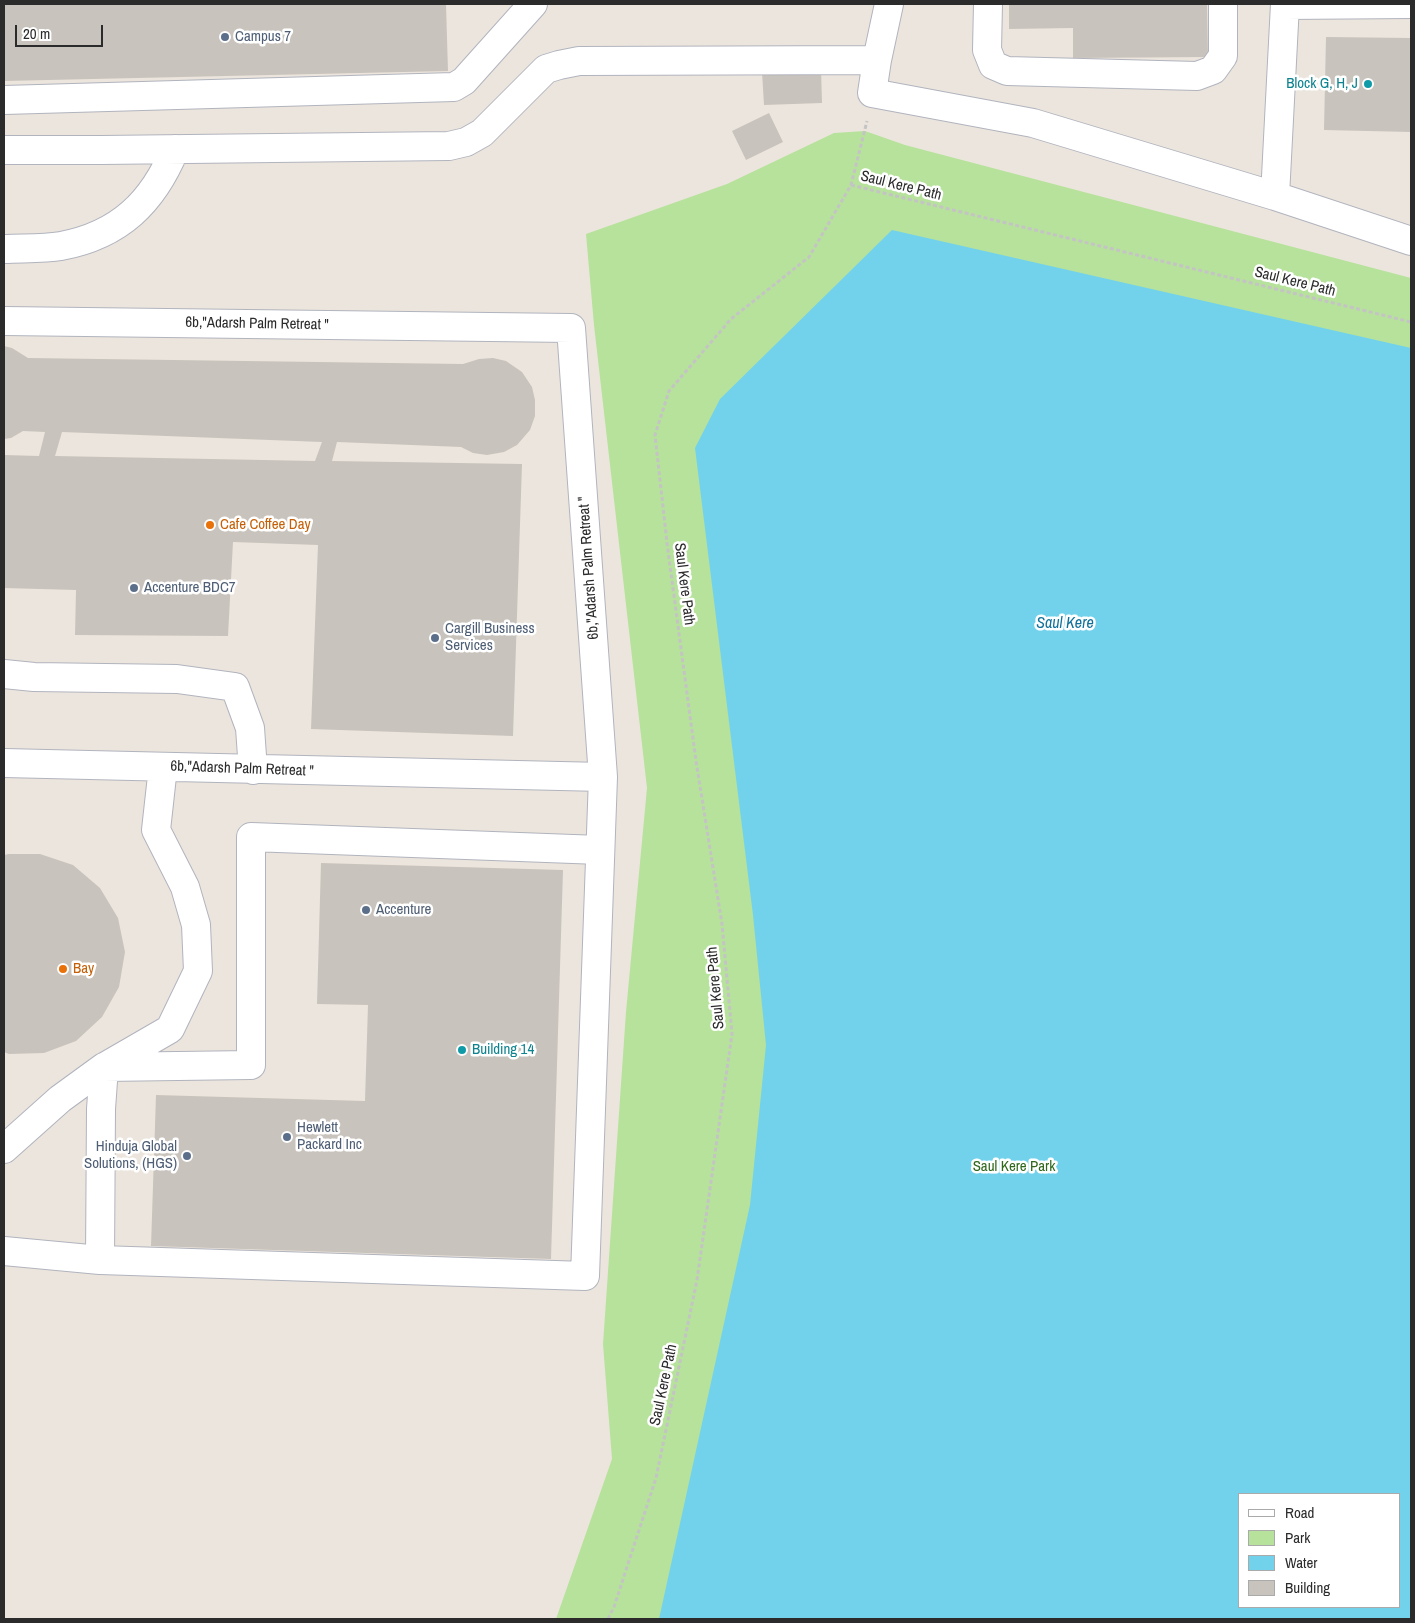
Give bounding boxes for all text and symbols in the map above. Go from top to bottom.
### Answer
scale bar [18,15,105,47]
text: 20 m [23,23,50,44]
place label: Campus 7 [235,28,291,46]
marker: Campus 7 [219,31,231,43]
place label: Block G, H, J [1286,75,1358,93]
marker: Block G, H, J [1362,78,1374,90]
street label: Saul Kere Path [859,167,943,205]
street label: Saul Kere Path [1253,263,1337,301]
street label: 6b,"Adarsh Palm Retreat " [185,314,329,334]
street label: 6b,"Adarsh Palm Retreat " [575,496,603,640]
place label: Cafe Coffee Day [220,516,311,534]
marker: Cafe Coffee Day [204,519,216,531]
street label: Saul Kere Path [670,542,698,626]
place label: Accenture BDC7 [144,579,236,597]
marker: Accenture BDC7 [128,582,140,594]
water label: Saul Kere [1036,614,1094,634]
place label: Cargill Business Services [445,620,535,655]
marker: Cargill Business Services [429,632,441,644]
street label: 6b,"Adarsh Palm Retreat " [170,758,314,780]
place label: Accenture [376,901,431,919]
marker: Accenture [360,904,372,916]
street label: Saul Kere Path [703,946,729,1030]
place label: Bay [73,960,94,978]
marker: Bay [57,963,69,975]
place label: Building 14 [472,1041,534,1059]
marker: Building 14 [456,1044,468,1056]
place label: Hewlett Packard Inc [297,1119,362,1154]
marker: Hewlett Packard Inc [281,1131,293,1143]
place label: Hinduja Global Solutions, (HGS) [84,1138,177,1173]
marker: Hinduja Global Solutions, (HGS) [181,1150,193,1162]
park label: Saul Kere Park [973,1158,1055,1176]
street label: Saul Kere Path [647,1343,681,1427]
legend [1238,1493,1400,1608]
text: Road [1285,1502,1314,1523]
text: Park [1285,1527,1310,1548]
text: Water [1285,1552,1317,1573]
text: Building [1285,1577,1330,1598]

